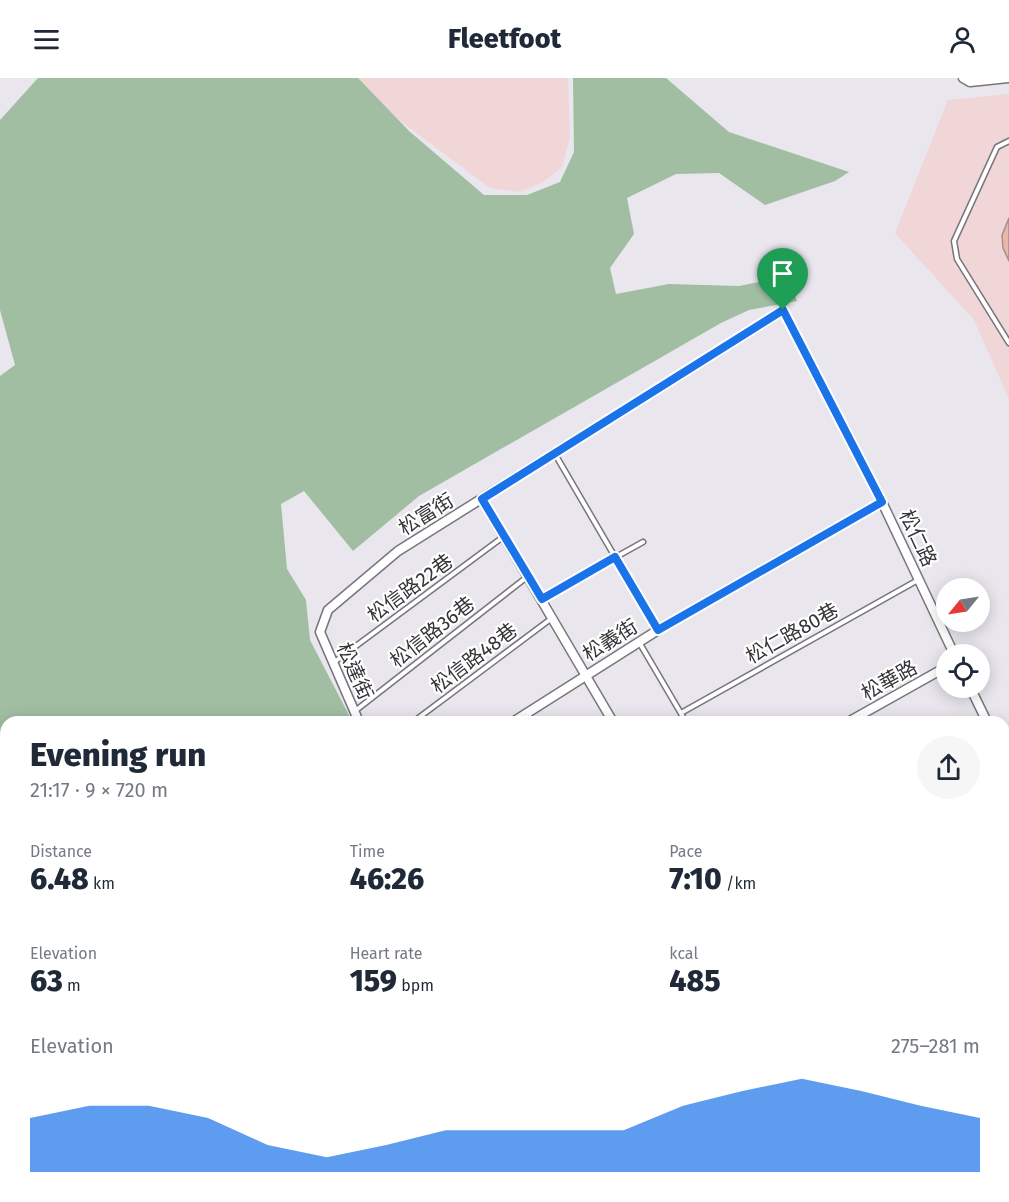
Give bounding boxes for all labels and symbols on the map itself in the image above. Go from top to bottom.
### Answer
pin [757,248,808,310]
street label: 松富街 [394,488,458,540]
street label: 松仁路 [894,506,942,570]
street label: 松信路22巷 [363,549,457,627]
north arrow [936,578,990,632]
street label: 松信路36巷 [385,592,479,672]
street label: 松仁路80巷 [741,598,843,668]
street label: 松義街 [578,614,642,666]
street label: 松信路48巷 [426,618,522,698]
street label: 松達街 [332,639,378,703]
street label: 松華路 [857,655,921,705]

